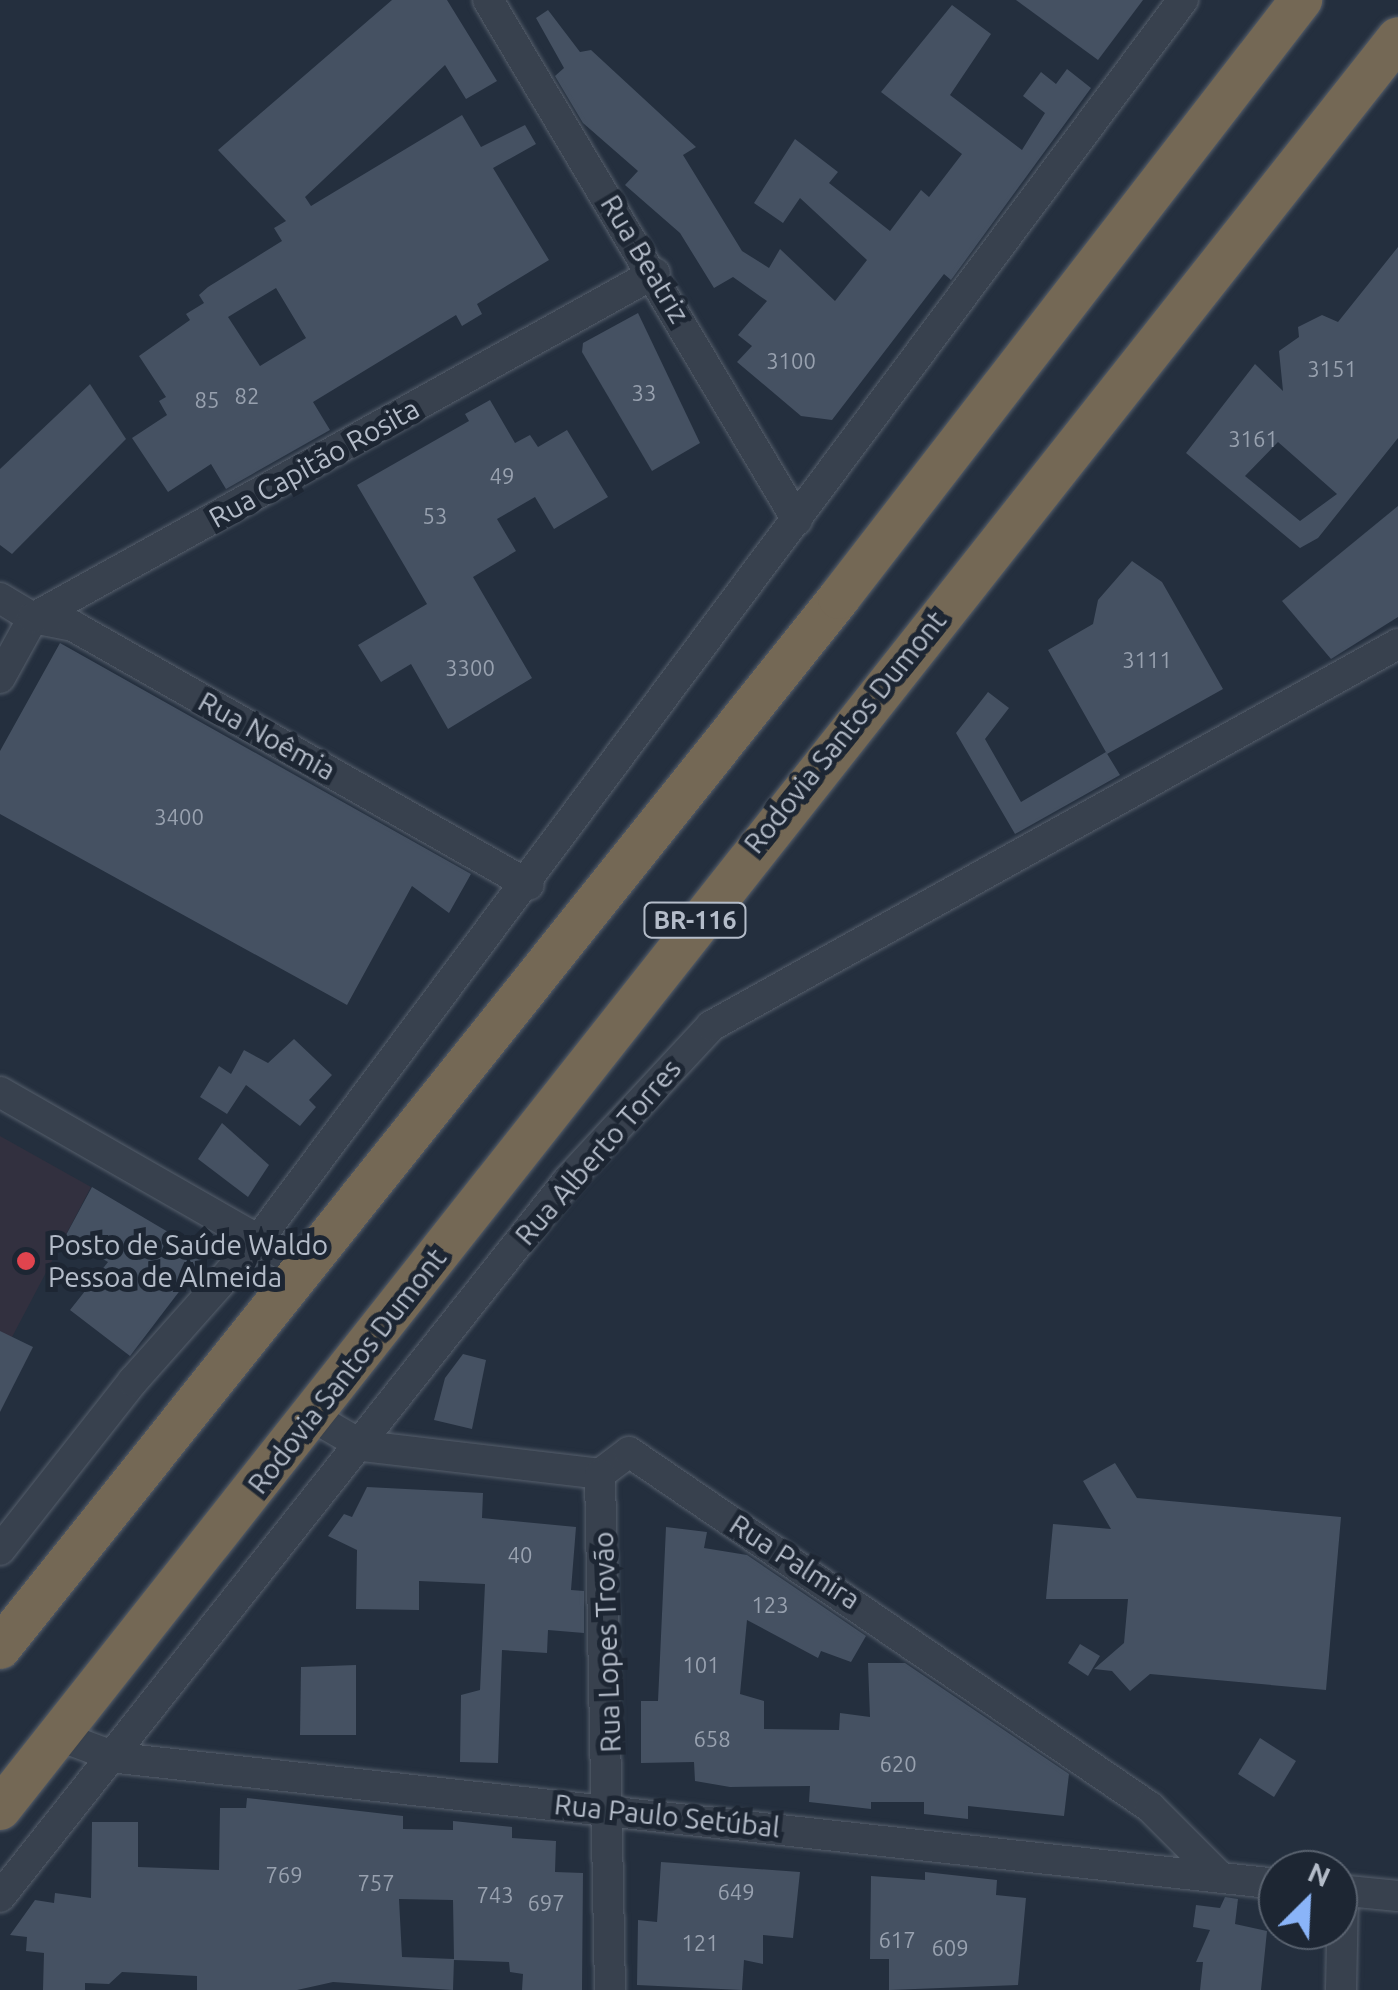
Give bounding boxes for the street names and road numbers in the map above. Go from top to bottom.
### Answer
street label: Rua Beatriz [594,189,696,329]
street label: Rua Capitão Rosita [203,391,425,535]
street label: Rodovia Santos Dumont [737,604,953,860]
street label: Rua Noêmia [193,685,341,787]
road number: BR-116 [642,900,748,940]
street label: Rua Alberto Torres [508,1052,688,1252]
street label: Rodovia Santos Dumont [241,1242,453,1500]
street label: Rua Palmira [724,1507,866,1617]
street label: Rua Lopes Trovão [586,1531,628,1753]
street label: Rua Paulo Setúbal [553,1787,781,1845]

